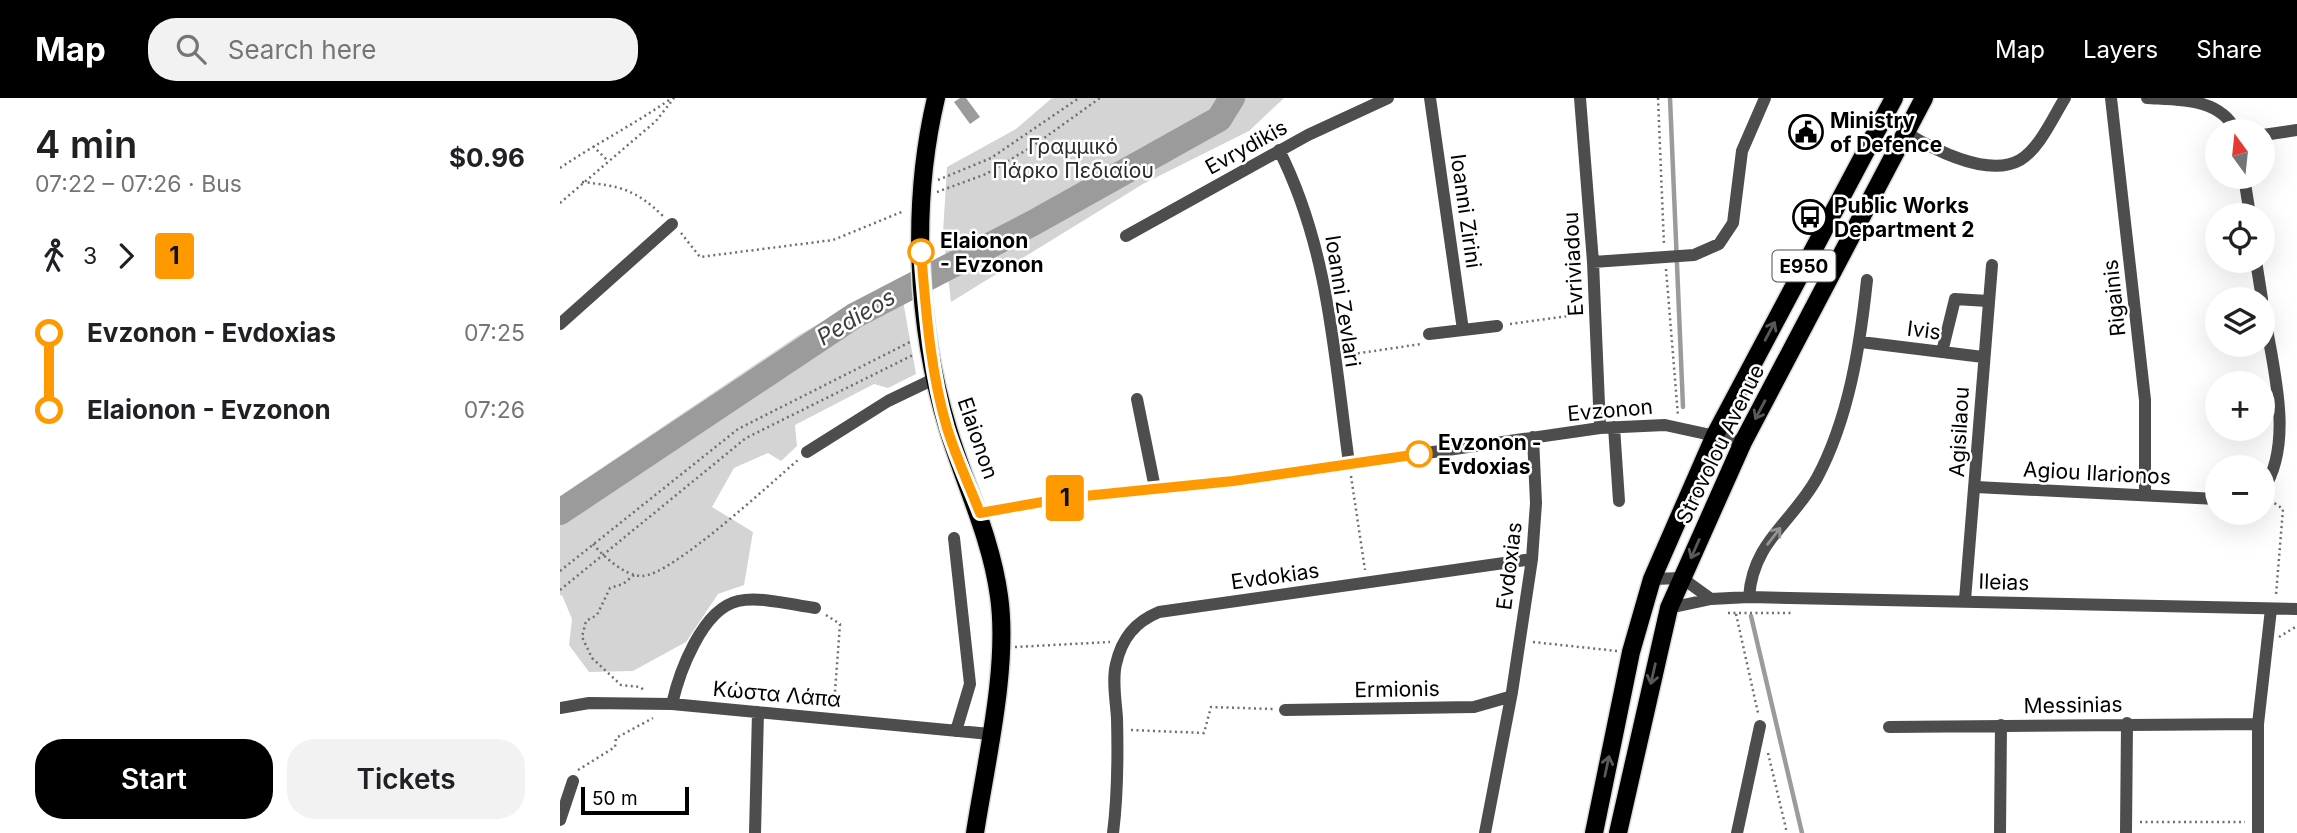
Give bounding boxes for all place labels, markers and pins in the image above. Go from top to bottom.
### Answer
place label: Ministry of Defence [1830,108,1942,157]
public building icon: Ministry of Defence [1787,113,1825,151]
place label: Public Works Department 2 [1834,193,1975,242]
bus stop icon: Public Works Department 2 [1791,198,1829,236]
place label: Elaionon - Evzonon [940,228,1044,277]
marker: Elaionon - Evzonon [908,239,934,265]
place label: Evzonon - Evdoxias [1438,430,1542,479]
marker: Evzonon - Evdoxias [1406,441,1432,467]

